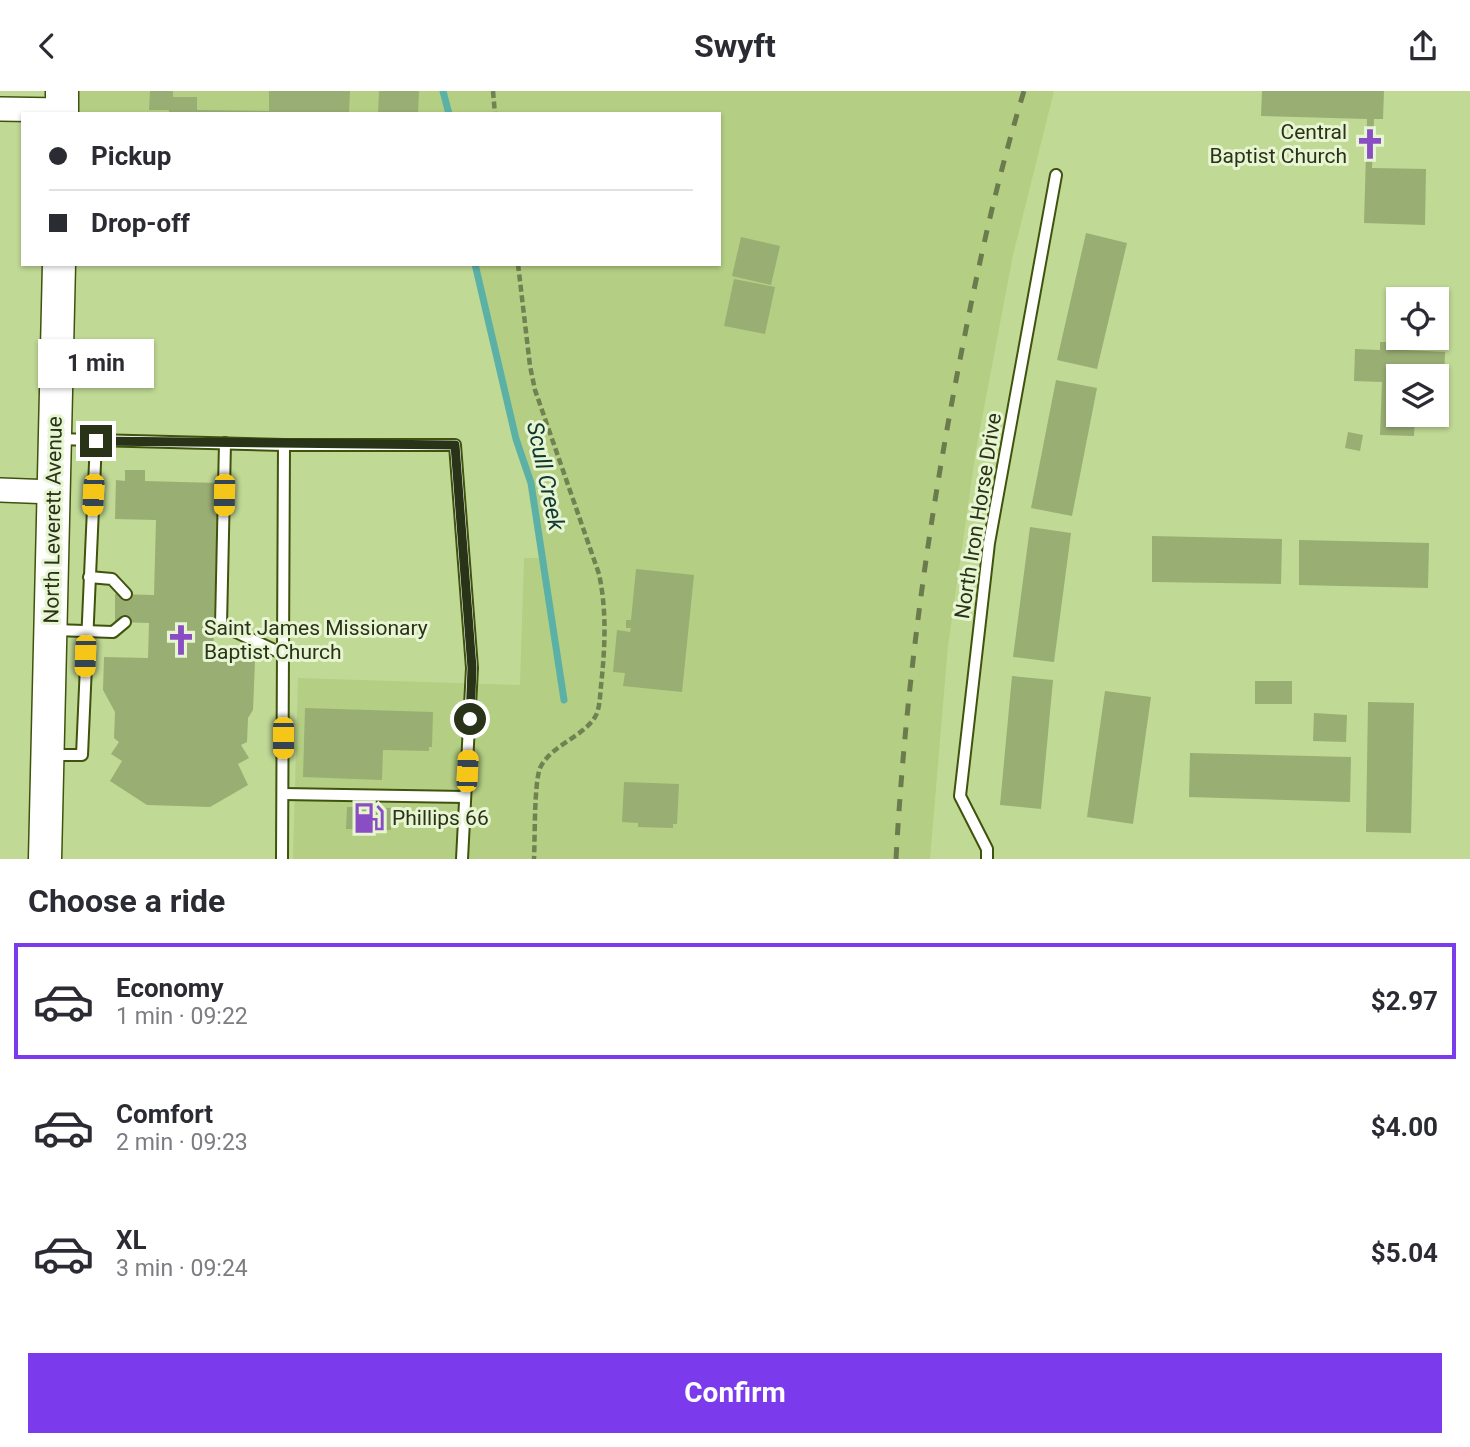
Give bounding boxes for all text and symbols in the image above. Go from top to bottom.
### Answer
icon: back [28,27,66,65]
text: Swyft [694,27,776,65]
icon: share [1404,27,1442,65]
place label: Central Baptist Church [1210,120,1347,168]
church icon: Central Baptist Church [1353,127,1387,161]
text: Pickup [91,141,171,171]
text: Drop-off [91,208,190,238]
map controls [1386,287,1449,427]
button: locate [1386,287,1449,350]
callout: 1 min [38,339,154,389]
text: 1 min [67,350,125,377]
button: layers [1386,364,1449,427]
street label: North Iron Horse Drive [950,411,1006,621]
street label: North Leverett Avenue [39,416,67,624]
water label: Scull Creek [521,419,570,534]
route end [80,425,112,457]
car [82,473,105,517]
car [214,474,235,516]
place label: Saint James Missionary Baptist Church [204,616,428,664]
church icon: Saint James Missionary Baptist Church [164,623,198,657]
car [74,635,97,677]
route start [454,703,486,735]
car [273,717,294,759]
car [456,749,479,793]
fuel station icon: Phillips 66 [352,801,386,835]
place label: Phillips 66 [392,806,489,830]
text: Choose a ride [28,882,225,920]
icon: car [32,970,95,1033]
text: Economy [116,973,223,1003]
text: $2.97 [1371,986,1438,1016]
text: 1 min · 09:22 [116,1003,248,1030]
icon: car [32,1096,95,1159]
text: Comfort [116,1099,213,1129]
text: $4.00 [1371,1112,1438,1142]
text: 2 min · 09:23 [116,1129,248,1156]
icon: car [32,1222,95,1285]
text: XL [116,1225,147,1255]
text: $5.04 [1371,1238,1438,1268]
text: 3 min · 09:24 [116,1255,248,1282]
button: Confirm [28,1353,1442,1433]

